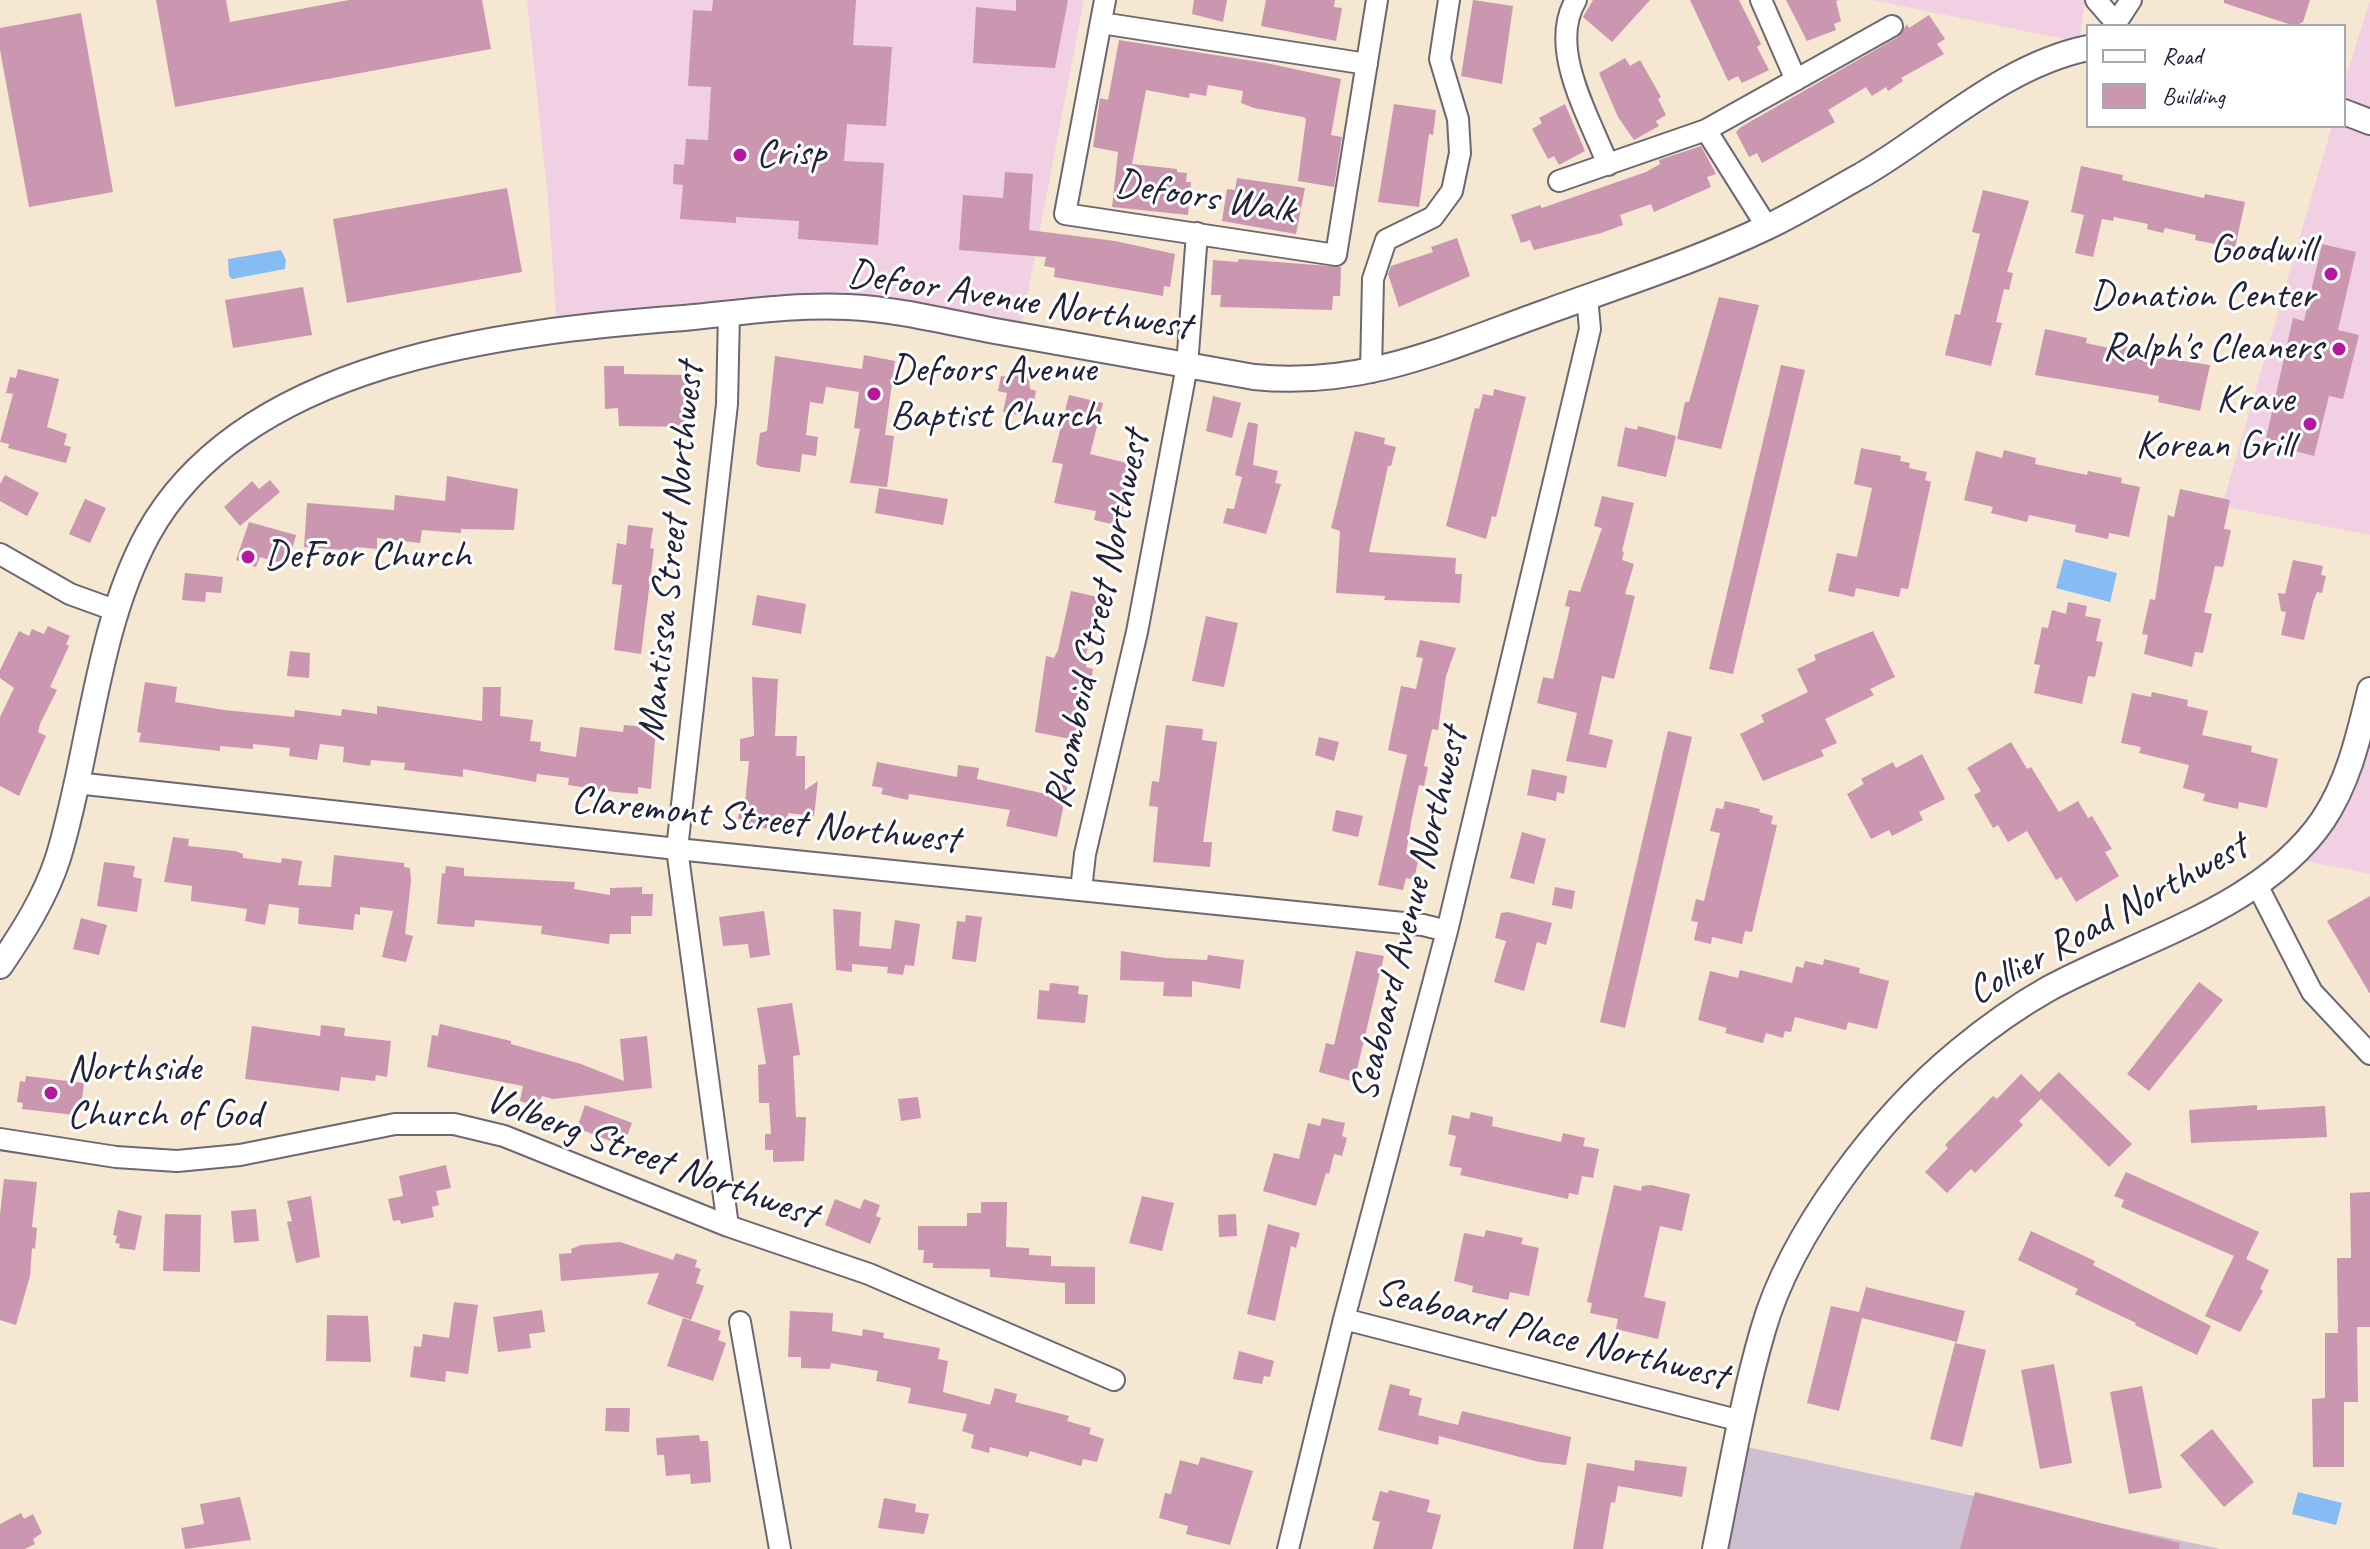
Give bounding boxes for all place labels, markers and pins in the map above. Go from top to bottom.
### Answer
place label: Crisp [756,131,826,179]
marker: Crisp [731,146,749,164]
place label: Goodwill Donation Center [2090,227,2315,321]
marker: Goodwill Donation Center [2322,265,2340,283]
place label: Ralph's Cleaners [2102,325,2323,373]
marker: Ralph's Cleaners [2330,340,2348,358]
place label: Defoors Avenue Baptist Church [890,347,1101,441]
place label: Krave Korean Grill [2135,377,2294,471]
marker: Defoors Avenue Baptist Church [865,385,883,403]
marker: Krave Korean Grill [2301,415,2319,433]
place label: DeFoor Church [264,533,471,581]
marker: DeFoor Church [239,548,257,566]
place label: Northside Church of God [67,1046,262,1140]
marker: Northside Church of God [42,1084,60,1102]

